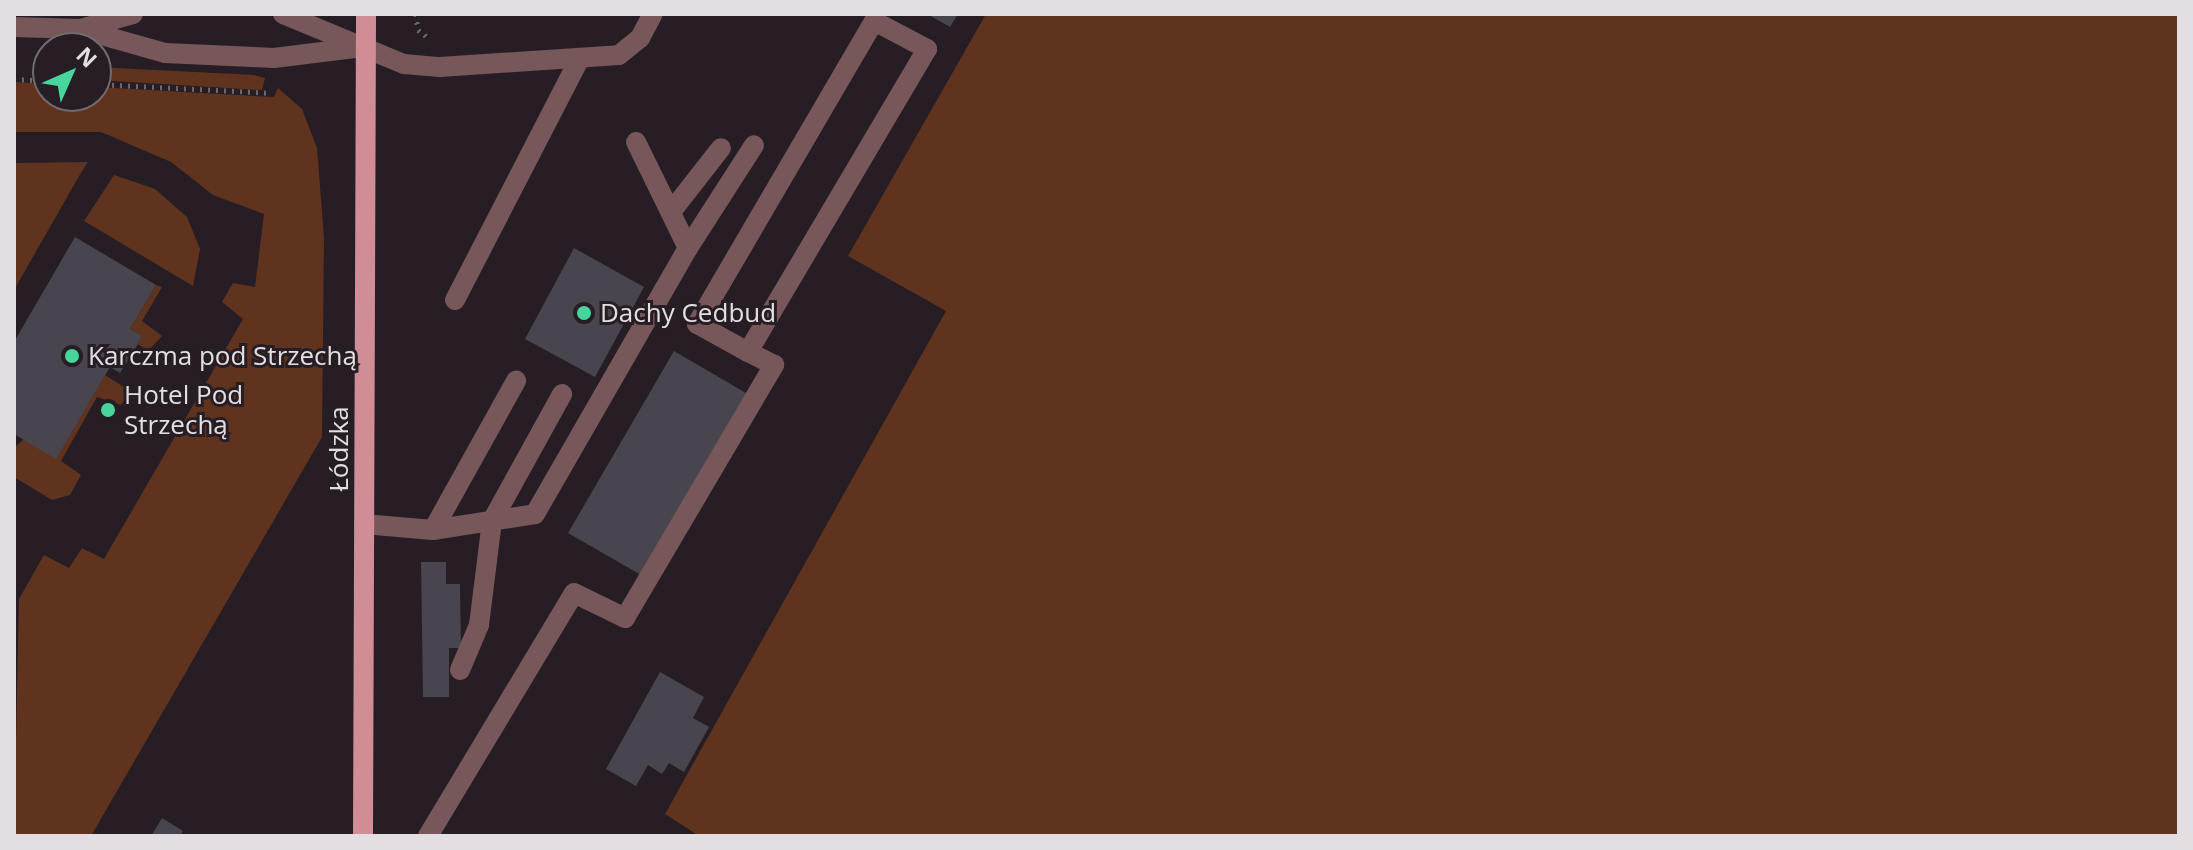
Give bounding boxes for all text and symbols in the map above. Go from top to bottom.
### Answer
north arrow [32,32,112,112]
text: N [71,40,104,73]
place label: Dachy Cedbud [600,297,776,329]
marker: Dachy Cedbud [575,304,593,322]
place label: Karczma pod Strzechą [88,340,357,372]
marker: Karczma pod Strzechą [63,347,81,365]
place label: Hotel Pod Strzechą [124,379,243,440]
marker: Hotel Pod Strzechą [99,401,117,419]
street label: Łódzka [323,406,355,492]

